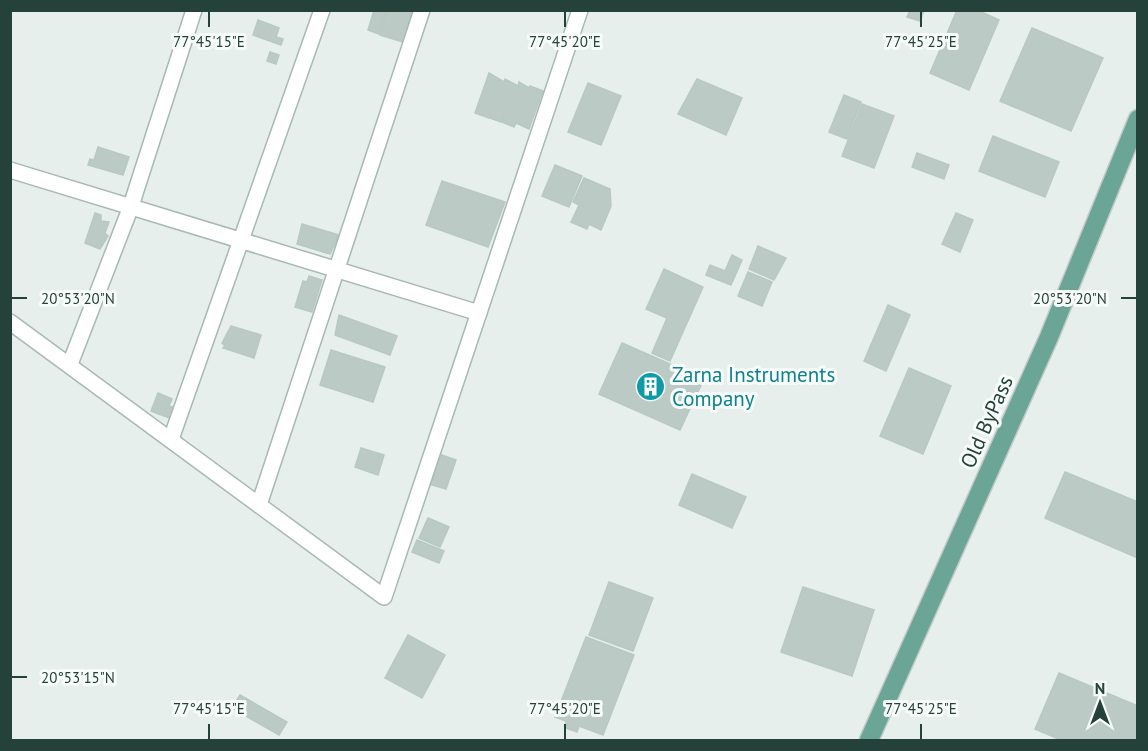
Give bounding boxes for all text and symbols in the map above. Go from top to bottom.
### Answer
text: 77°45'15"E [173,32,245,51]
text: 77°45'20"E [529,32,601,51]
text: 77°45'25"E [885,32,957,51]
text: 20°53'20"N [41,289,115,308]
text: 20°53'20"N [1033,289,1107,308]
place label: Zarna Instruments Company [672,361,835,412]
building icon: Zarna Instruments Company [635,371,667,403]
street label: Old ByPass [954,371,1019,472]
text: 20°53'15"N [41,668,115,687]
north arrow [1070,673,1130,733]
text: N [1095,678,1105,698]
text: 77°45'15"E [173,699,245,718]
text: 77°45'20"E [529,699,601,718]
text: 77°45'25"E [885,699,957,718]

